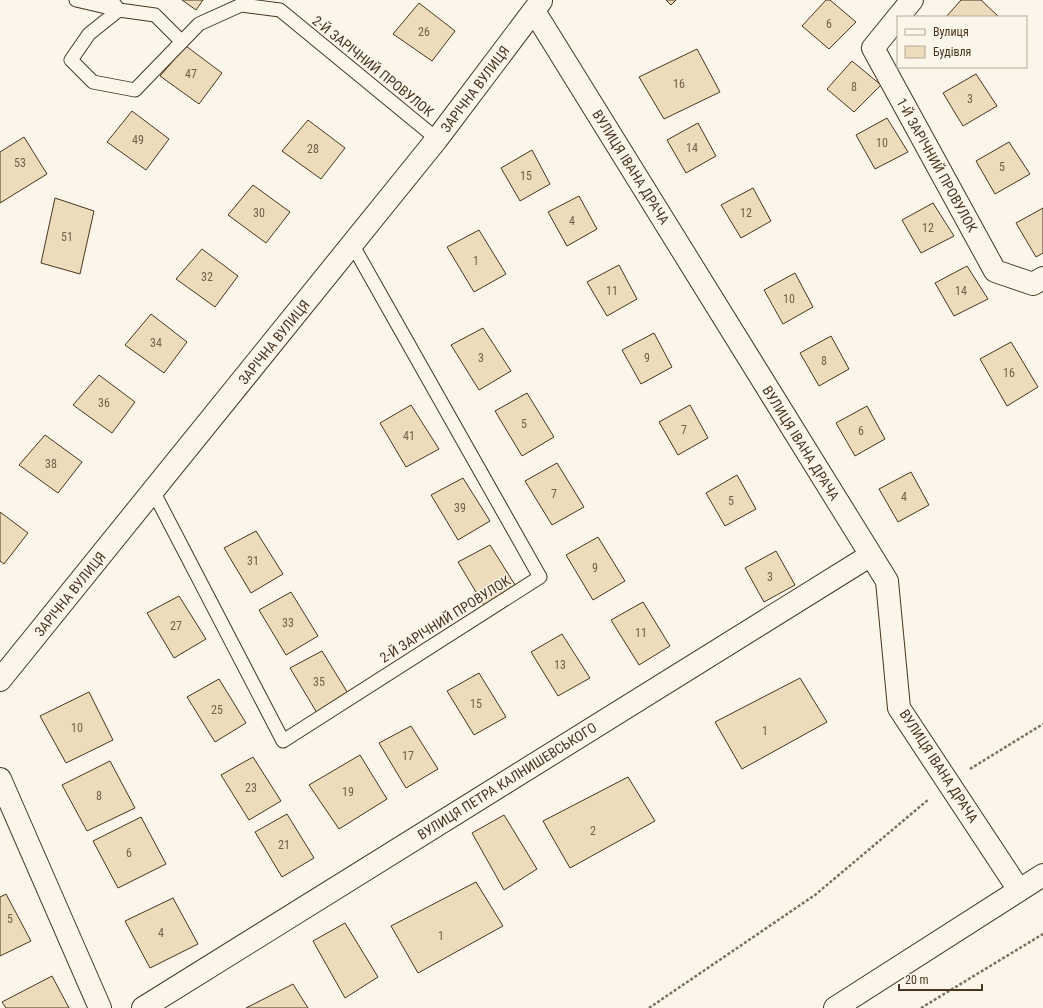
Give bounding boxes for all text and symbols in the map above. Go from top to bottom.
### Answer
street label: 2-Й ЗАРІЧНИЙ ПРОВУЛОК [309,12,437,120]
legend [897,16,1027,68]
house number: 6 [826,17,832,31]
house number: 26 [418,25,430,39]
text: Вулиця [933,25,969,39]
street label: ЗАРІЧНА ВУЛИЦЯ [437,43,513,135]
text: Будівля [933,45,971,59]
house number: 47 [185,67,197,81]
house number: 16 [673,77,685,91]
house number: 8 [851,80,857,94]
house number: 3 [967,92,973,106]
street label: 1-Й ЗАРІЧНИЙ ПРОВУЛОК [893,95,981,235]
street label: ВУЛИЦЯ ІВАНА ДРАЧА [589,107,673,227]
house number: 49 [132,133,144,147]
house number: 10 [876,136,888,150]
house number: 14 [686,141,698,155]
house number: 28 [307,142,319,156]
house number: 53 [14,156,26,170]
house number: 5 [999,160,1005,174]
house number: 15 [520,169,532,183]
house number: 30 [253,206,265,220]
house number: 12 [740,206,752,220]
house number: 4 [569,214,575,228]
house number: 12 [922,221,934,235]
house number: 51 [61,230,73,244]
house number: 1 [473,254,479,268]
house number: 32 [201,270,213,284]
house number: 11 [606,284,618,298]
house number: 14 [955,284,967,298]
house number: 10 [783,292,795,306]
street label: ЗАРІЧНА ВУЛИЦЯ [235,297,313,387]
house number: 34 [150,336,162,350]
house number: 3 [478,351,484,365]
house number: 9 [644,351,650,365]
house number: 8 [821,354,827,368]
house number: 16 [1003,366,1015,380]
street label: ВУЛИЦЯ ІВАНА ДРАЧА [759,383,843,503]
house number: 36 [98,396,110,410]
house number: 5 [521,417,527,431]
house number: 7 [681,423,687,437]
house number: 6 [858,424,864,438]
house number: 41 [403,429,415,443]
house number: 38 [45,457,57,471]
house number: 7 [551,487,557,501]
house number: 4 [901,490,907,504]
house number: 5 [728,494,734,508]
house number: 39 [454,501,466,515]
street label: ЗАРІЧНА ВУЛИЦЯ [31,549,109,639]
house number: 31 [247,554,259,568]
house number: 9 [592,561,598,575]
house number: 3 [767,570,773,584]
street label: 2-Й ЗАРІЧНИЙ ПРОВУЛОК [377,572,513,666]
house number: 33 [282,616,294,630]
house number: 27 [170,619,182,633]
house number: 11 [635,626,647,640]
house number: 13 [554,658,566,672]
house number: 35 [313,675,325,689]
house number: 15 [470,697,482,711]
house number: 25 [211,703,223,717]
street label: ВУЛИЦЯ ІВАНА ДРАЧА [896,706,982,826]
street label: ВУЛИЦЯ ПЕТРА КАЛНИШЕВСЬКОГО [415,719,599,843]
house number: 10 [71,721,83,735]
house number: 1 [762,724,768,738]
house number: 17 [402,749,414,763]
house number: 23 [245,781,257,795]
house number: 19 [342,785,354,799]
house number: 8 [96,789,102,803]
house number: 2 [590,824,596,838]
house number: 21 [278,838,290,852]
house number: 6 [126,846,132,860]
house number: 5 [7,912,13,926]
house number: 4 [158,926,164,940]
house number: 1 [438,929,444,943]
scale bar [899,966,982,992]
text: 20 m [905,973,929,987]

